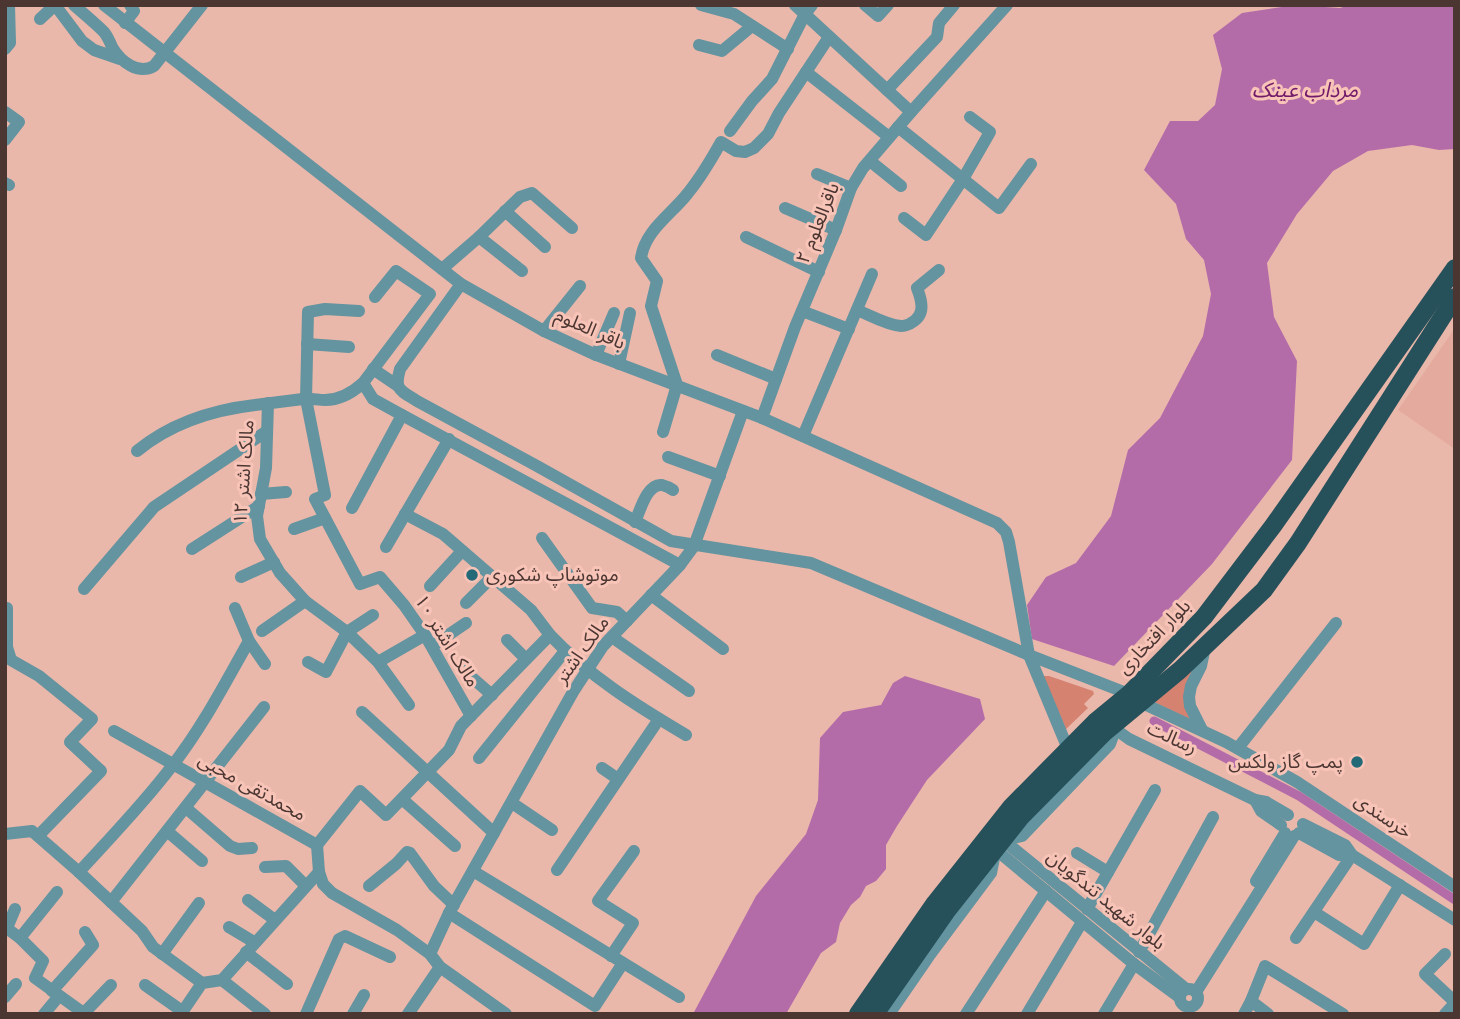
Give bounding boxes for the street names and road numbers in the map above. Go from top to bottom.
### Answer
street label: باقرالعلوم ۲ [783,176,853,270]
street label: باقر العلوم [548,296,632,362]
street label: مالک اشتر ۱۲ [220,418,268,526]
street label: مالک اشتر ۱۰ [402,586,492,696]
street label: بلوار افتخاری [1106,589,1202,685]
street label: مالک اشتر [542,607,621,694]
street label: رسالت [1140,709,1204,767]
street label: محمدتقی محبی [190,740,314,834]
street label: خرسندی [1345,781,1421,851]
street label: بلوار شهید تندگویان [1037,838,1175,962]

